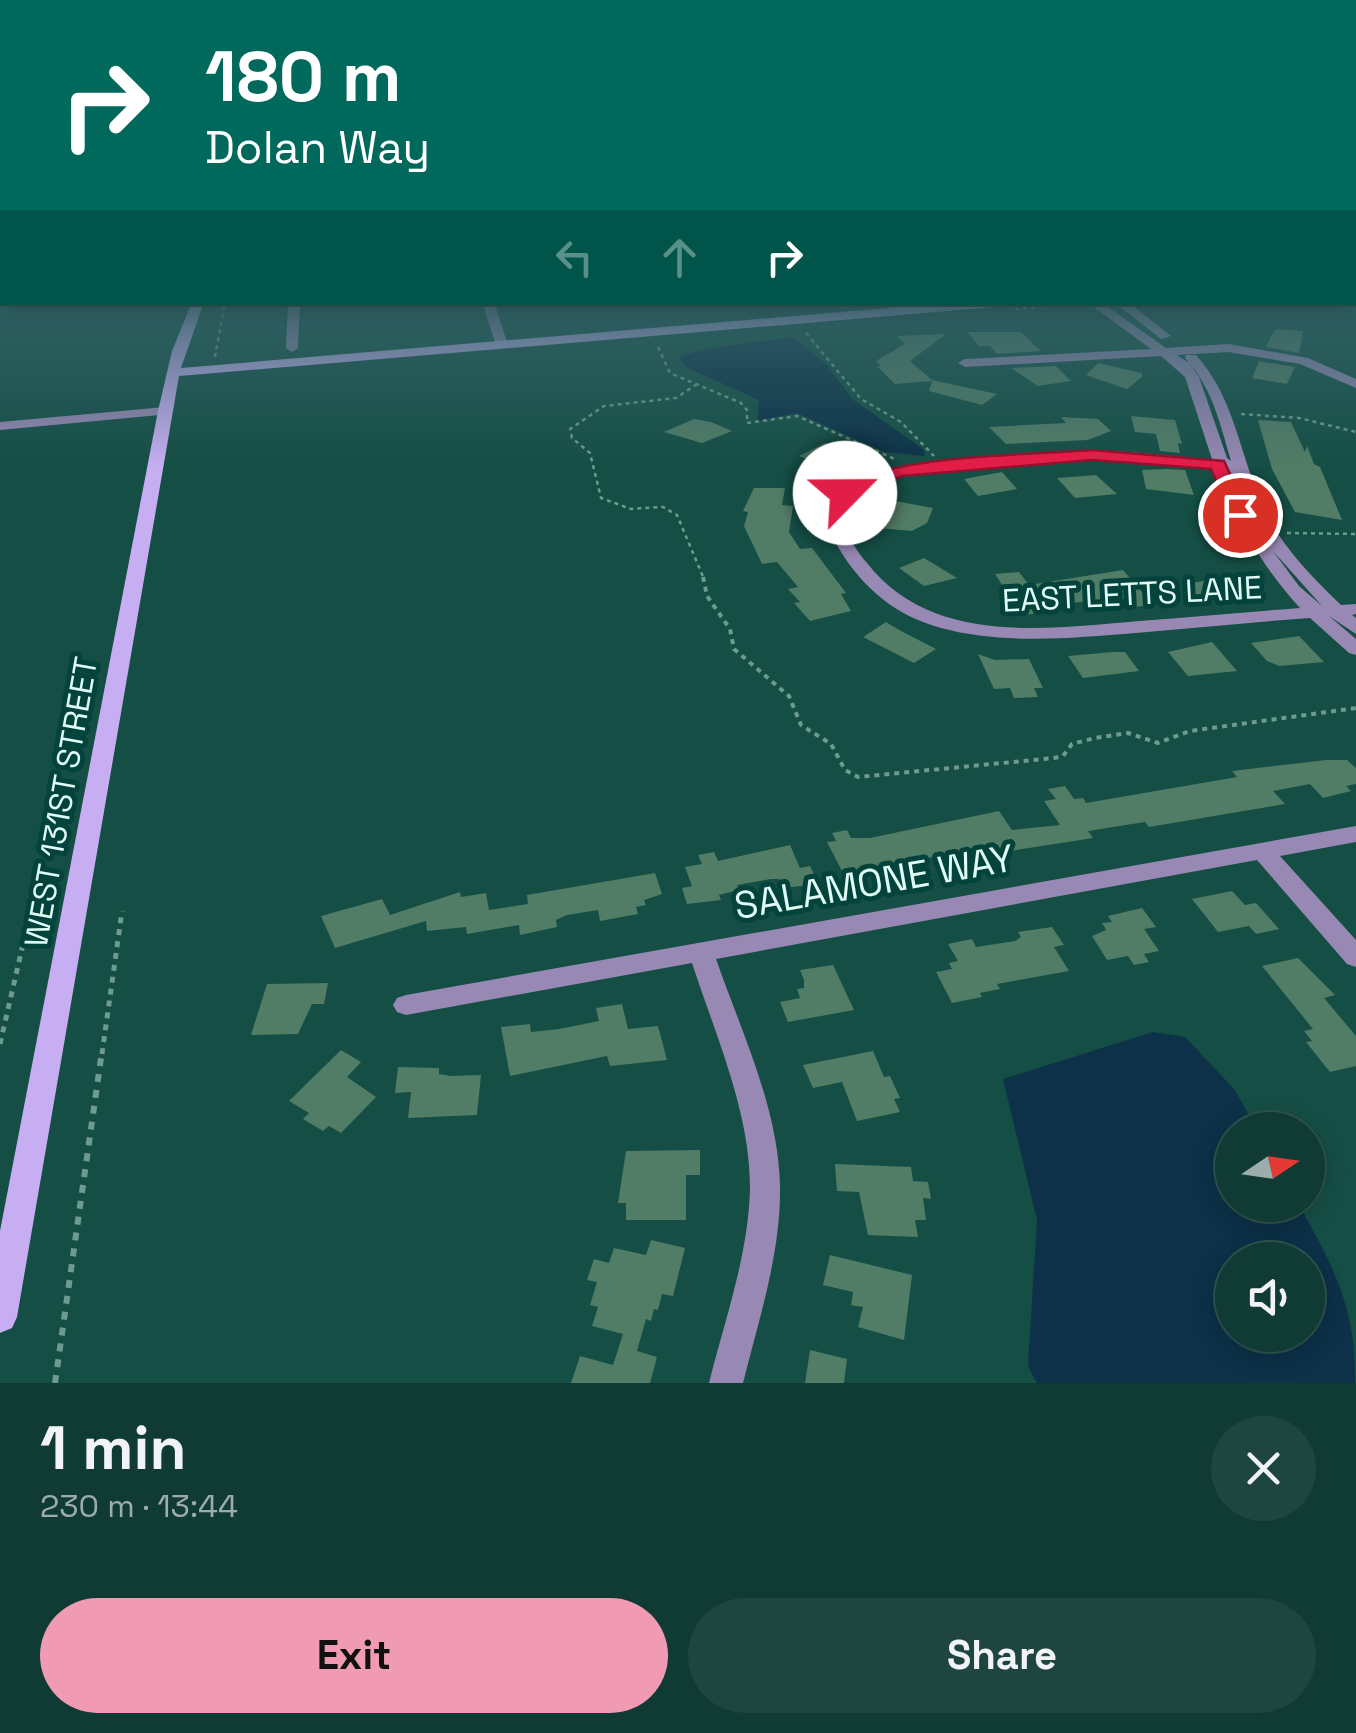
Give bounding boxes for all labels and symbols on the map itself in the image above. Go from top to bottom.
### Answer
position arrow [793,441,897,545]
pin [1198,473,1283,558]
street label: EAST LETTS LANE [1001,567,1263,621]
street label: WEST 131ST STREET [16,654,106,950]
street label: SALAMONE WAY [731,834,1017,930]
north arrow [1215,1112,1325,1222]

